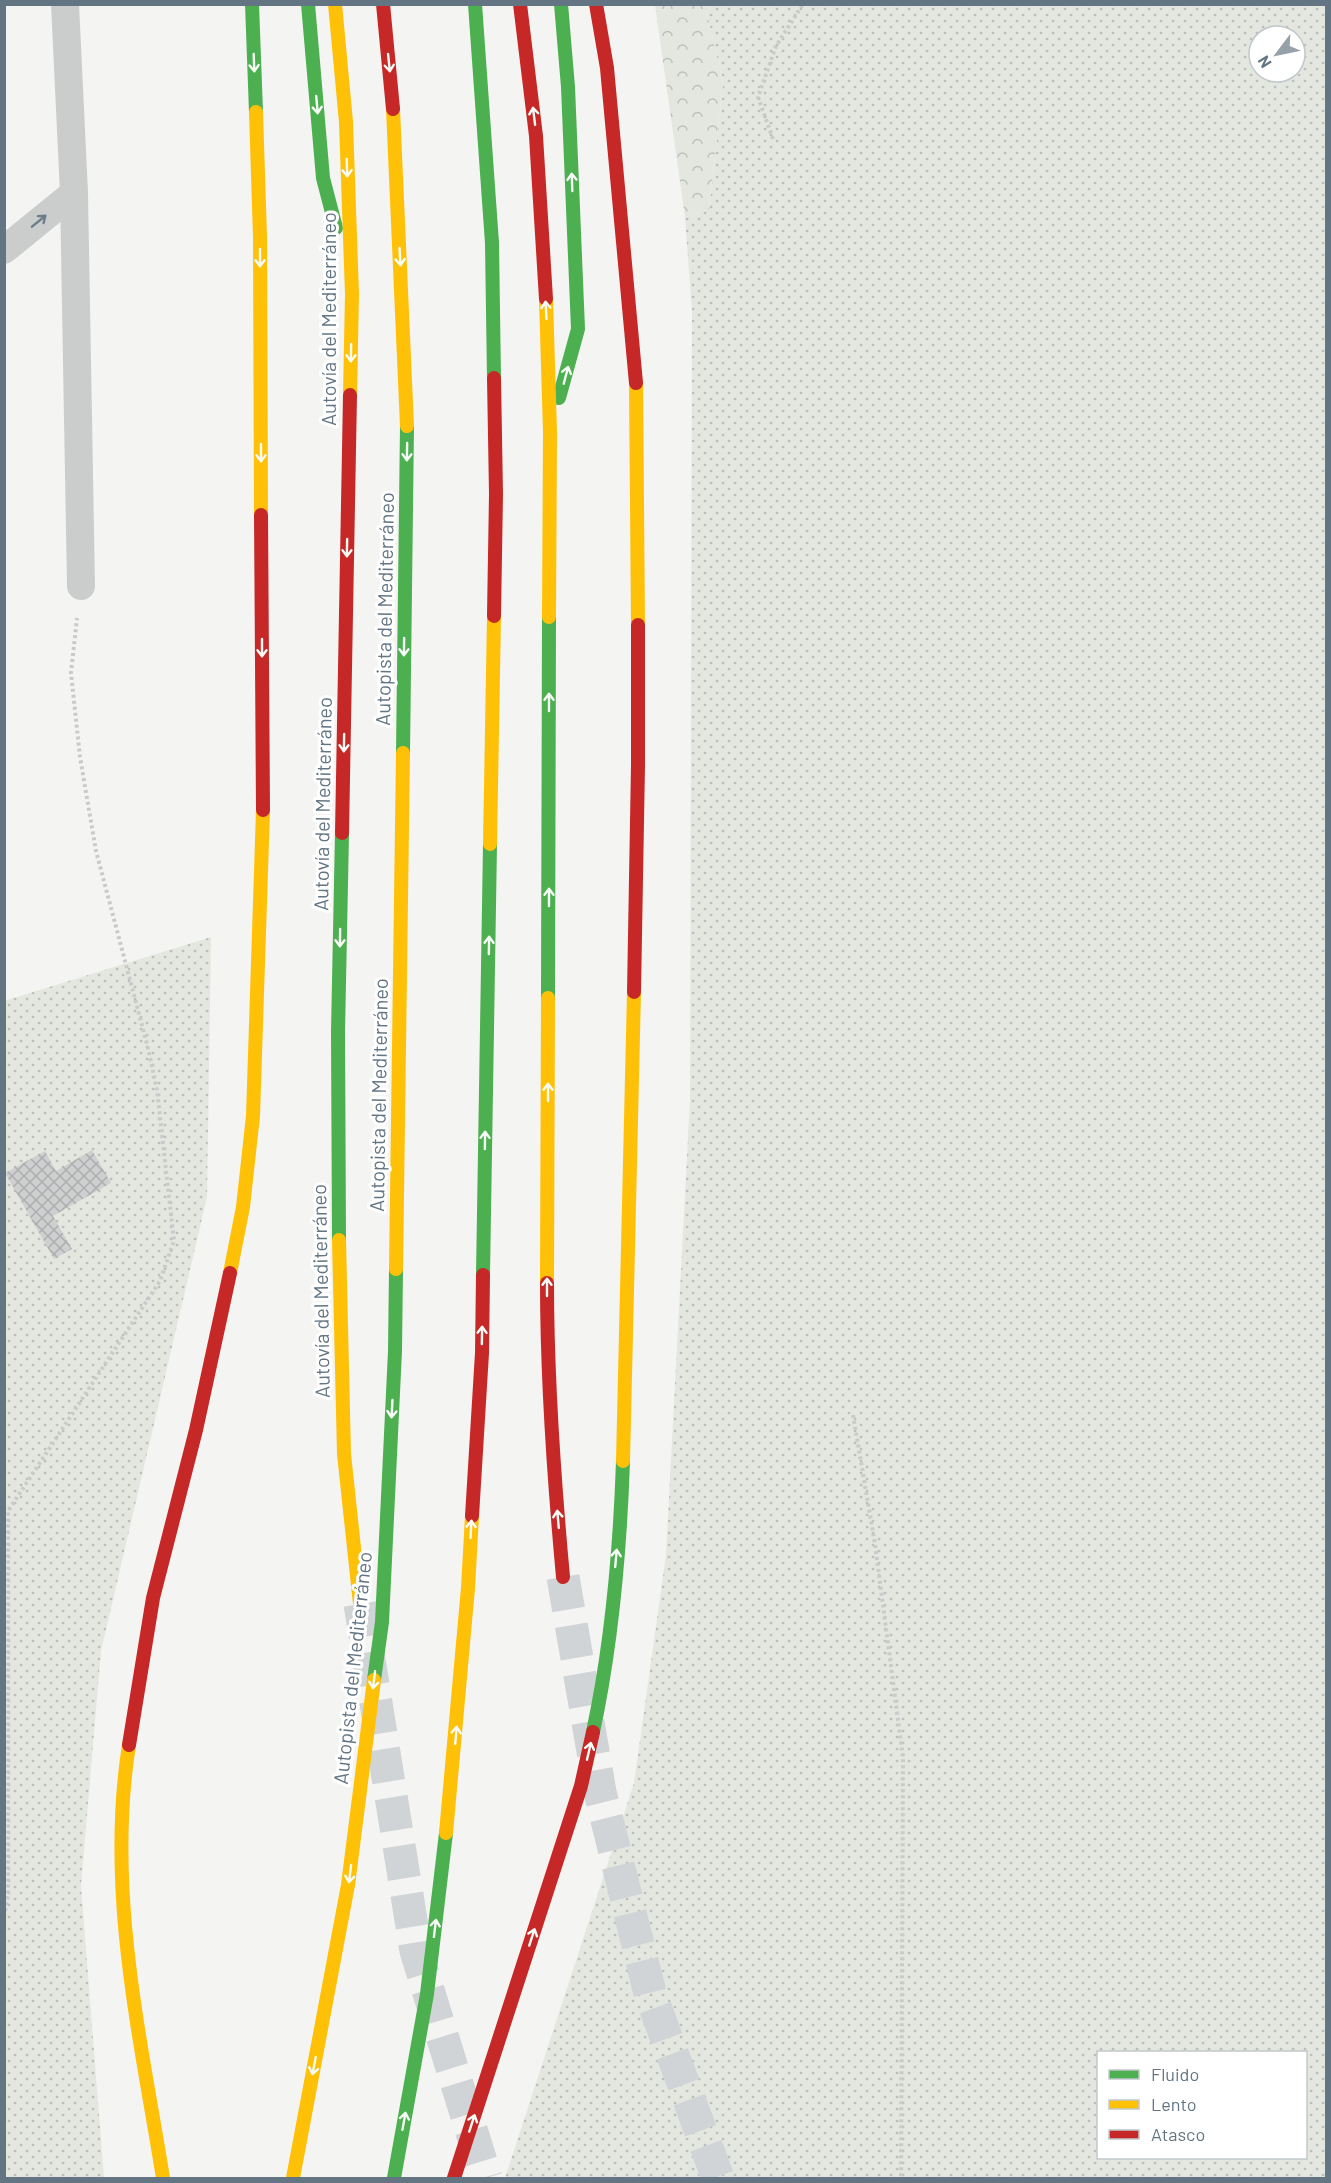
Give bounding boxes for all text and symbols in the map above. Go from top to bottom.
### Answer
north arrow [1247,24,1307,84]
one-way arrow [249,52,260,72]
one-way arrow [384,52,395,72]
text: N [1253,53,1275,72]
one-way arrow [312,94,323,114]
one-way arrow [528,106,539,126]
one-way arrow [342,157,353,177]
one-way arrow [567,172,578,192]
street label: Autovía del Mediterráneo [316,212,340,426]
one-way arrow [31,215,47,228]
one-way arrow [254,247,266,267]
one-way arrow [395,247,406,267]
one-way arrow [541,301,552,321]
one-way arrow [345,342,357,362]
one-way arrow [560,366,572,385]
one-way arrow [255,442,267,462]
one-way arrow [401,442,413,462]
street label: Autopista del Mediterráneo [370,492,398,726]
one-way arrow [341,537,353,557]
one-way arrow [256,637,268,657]
one-way arrow [398,637,410,657]
one-way arrow [543,693,555,713]
street label: Autovía del Mediterráneo [308,697,336,911]
one-way arrow [338,732,349,752]
one-way arrow [543,888,555,908]
one-way arrow [334,927,346,947]
one-way arrow [483,935,494,955]
street label: Autopista del Mediterráneo [364,978,392,1212]
one-way arrow [542,1083,554,1103]
one-way arrow [480,1130,491,1150]
street label: Autovía del Mediterráneo [306,1184,334,1398]
one-way arrow [541,1278,553,1298]
one-way arrow [476,1325,488,1345]
one-way arrow [387,1399,398,1419]
one-way arrow [552,1510,563,1530]
one-way arrow [466,1520,477,1540]
one-way arrow [611,1549,622,1569]
street label: Autopista del Mediterráneo [328,1550,376,1785]
one-way arrow [369,1670,380,1690]
one-way arrow [450,1725,461,1745]
one-way arrow [583,1742,595,1761]
one-way arrow [344,1863,355,1883]
one-way arrow [430,1919,441,1939]
one-way arrow [527,1928,538,1947]
legend [1097,2051,1307,2159]
one-way arrow [308,2055,319,2075]
text: Fluido [1151,2063,1199,2085]
text: Lento [1151,2093,1197,2115]
one-way arrow [399,2112,410,2131]
one-way arrow [467,2114,478,2133]
text: Atasco [1151,2123,1205,2145]

